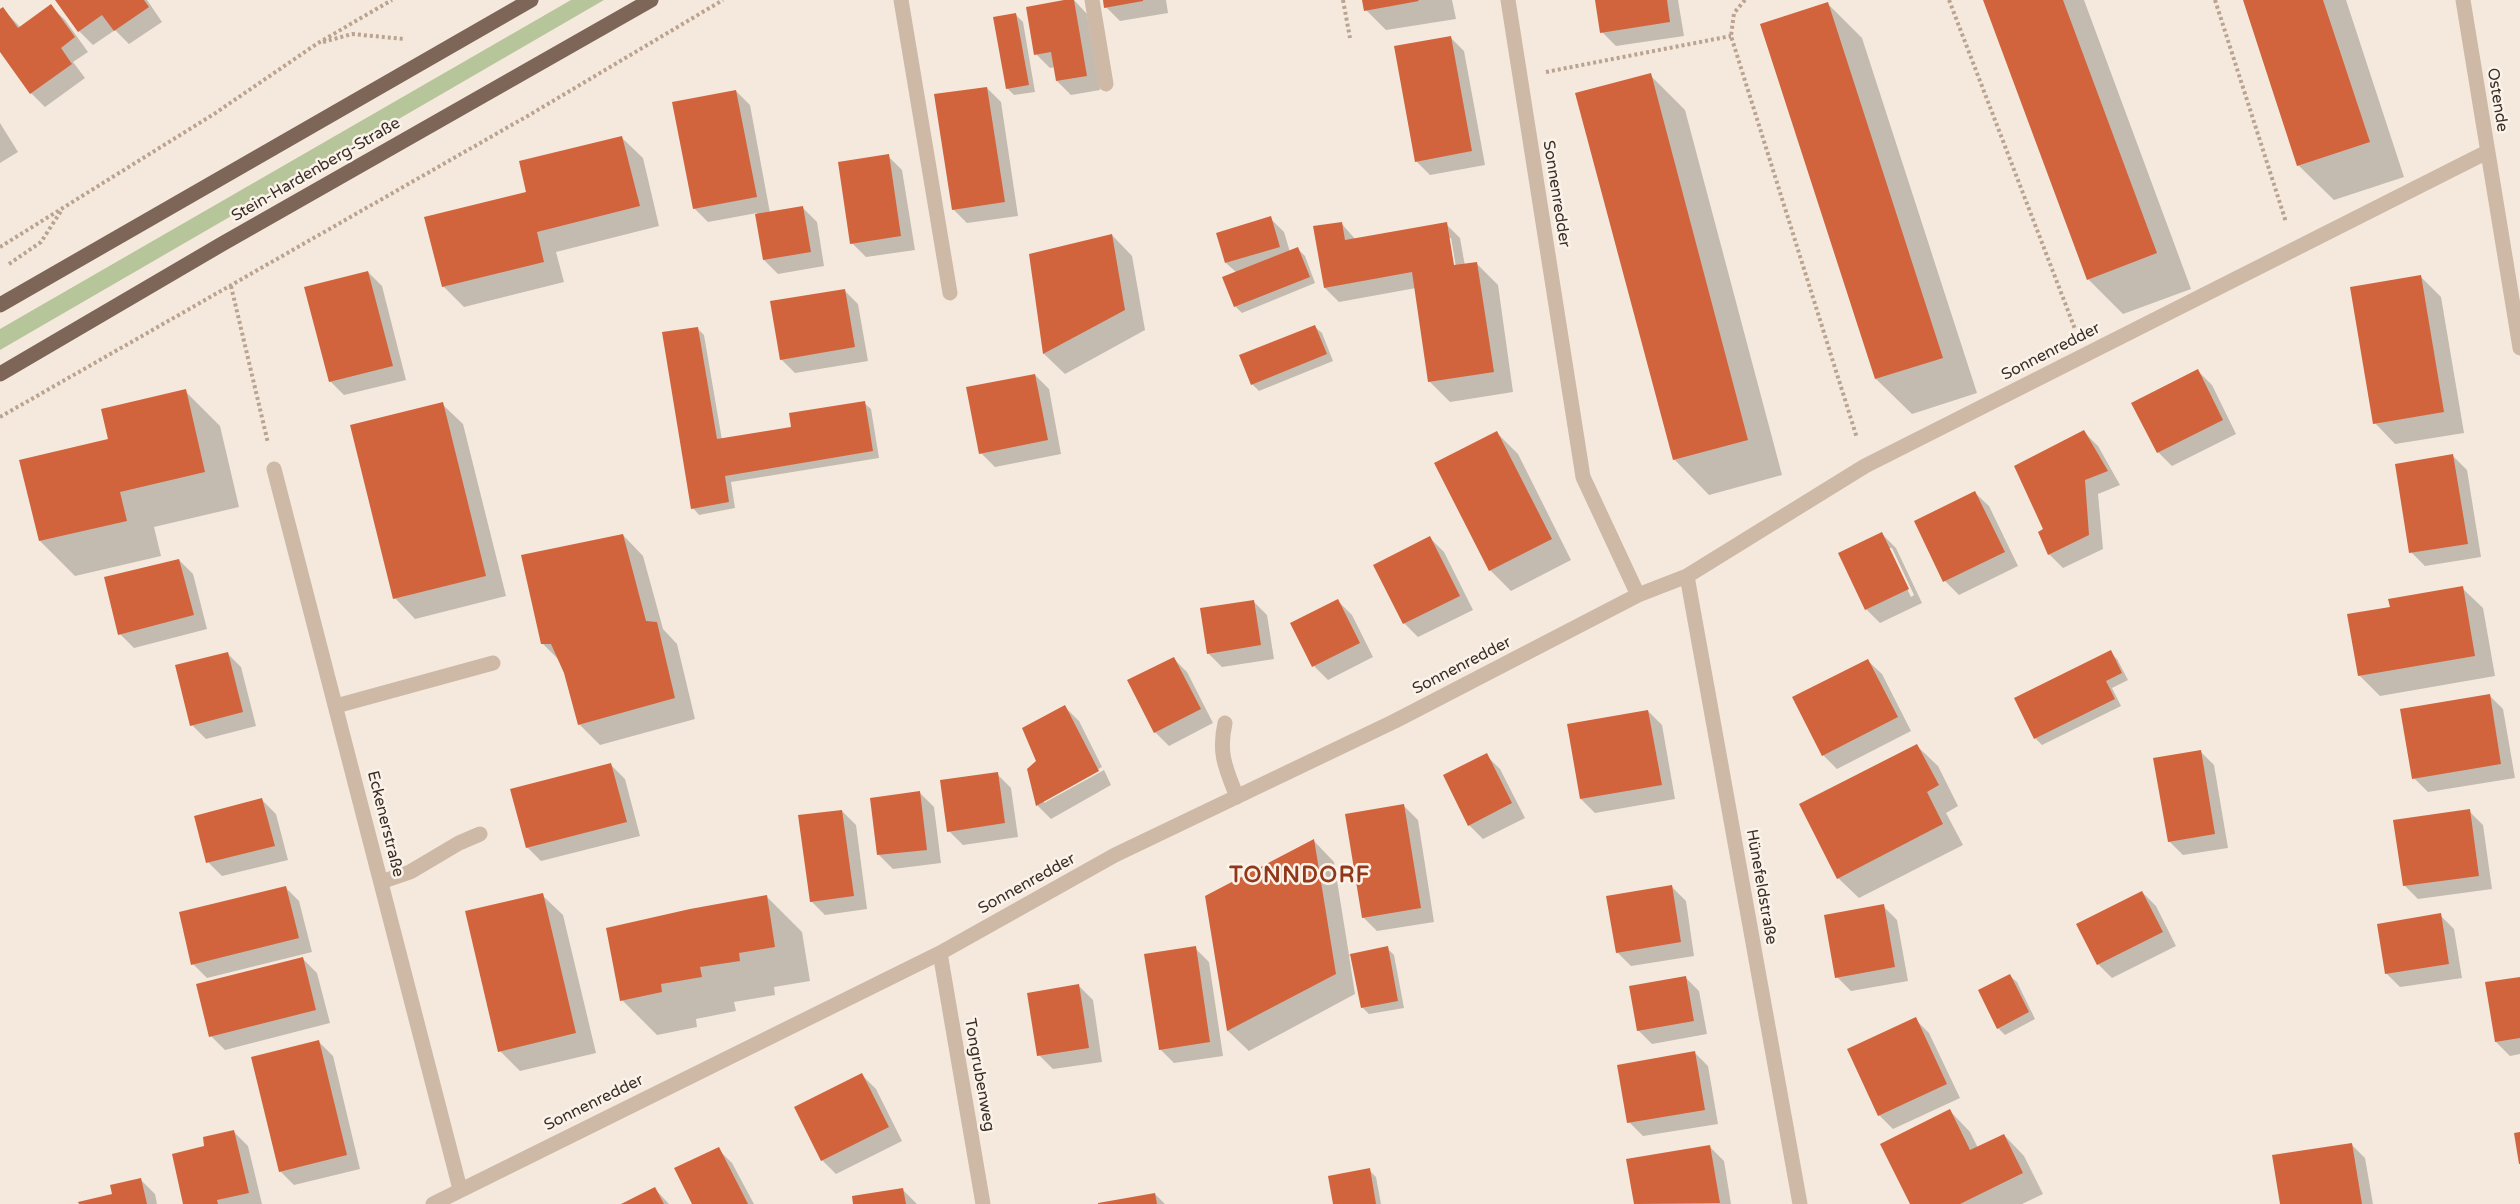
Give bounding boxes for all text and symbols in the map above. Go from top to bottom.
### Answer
street label: Ostende [2482,67,2512,133]
street label: Stein-Hardenberg-Straße [228,114,404,226]
street label: Sonnenredder [1538,139,1574,249]
street label: Sonnenredder [1998,319,2104,385]
street label: Sonnenredder [1409,633,1515,699]
street label: Eckenerstraße [363,769,407,879]
street label: Hünefeldstraße [1741,828,1781,946]
street label: Sonnenredder [975,849,1079,919]
district label: TONNDORF [1229,863,1371,889]
street label: Tongrubenweg [960,1017,998,1133]
street label: Sonnenredder [541,1071,647,1135]

